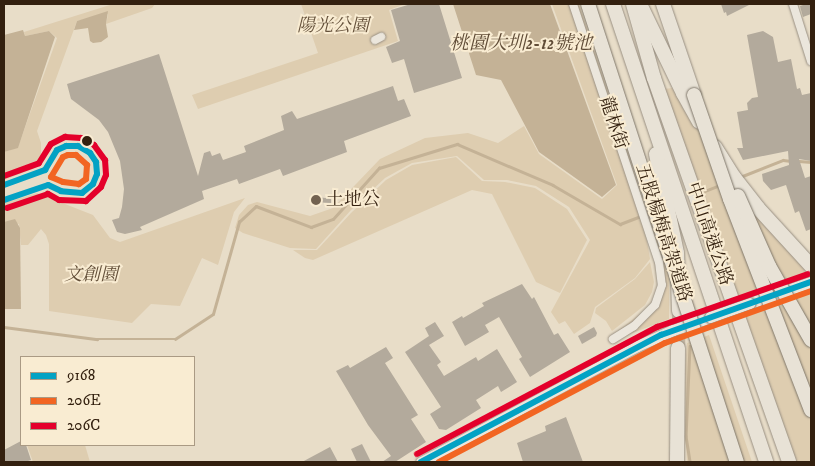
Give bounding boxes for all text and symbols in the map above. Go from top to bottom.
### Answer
park label: 陽光公園 [297,15,369,37]
water label: 桃園大圳2-12號池 [450,33,592,55]
street label: 龍林街 [594,94,632,152]
unlabelled marker [82,136,92,146]
street label: 五股楊梅高架道路 [630,161,696,305]
street label: 中山高速公路 [681,179,737,289]
place label: 土地公 [326,189,380,211]
marker: 土地公 [310,194,322,206]
park label: 文創園 [64,264,118,286]
legend [20,356,195,446]
text: 9168 [67,366,95,385]
text: 206E [67,391,101,410]
text: 206C [67,416,100,435]

